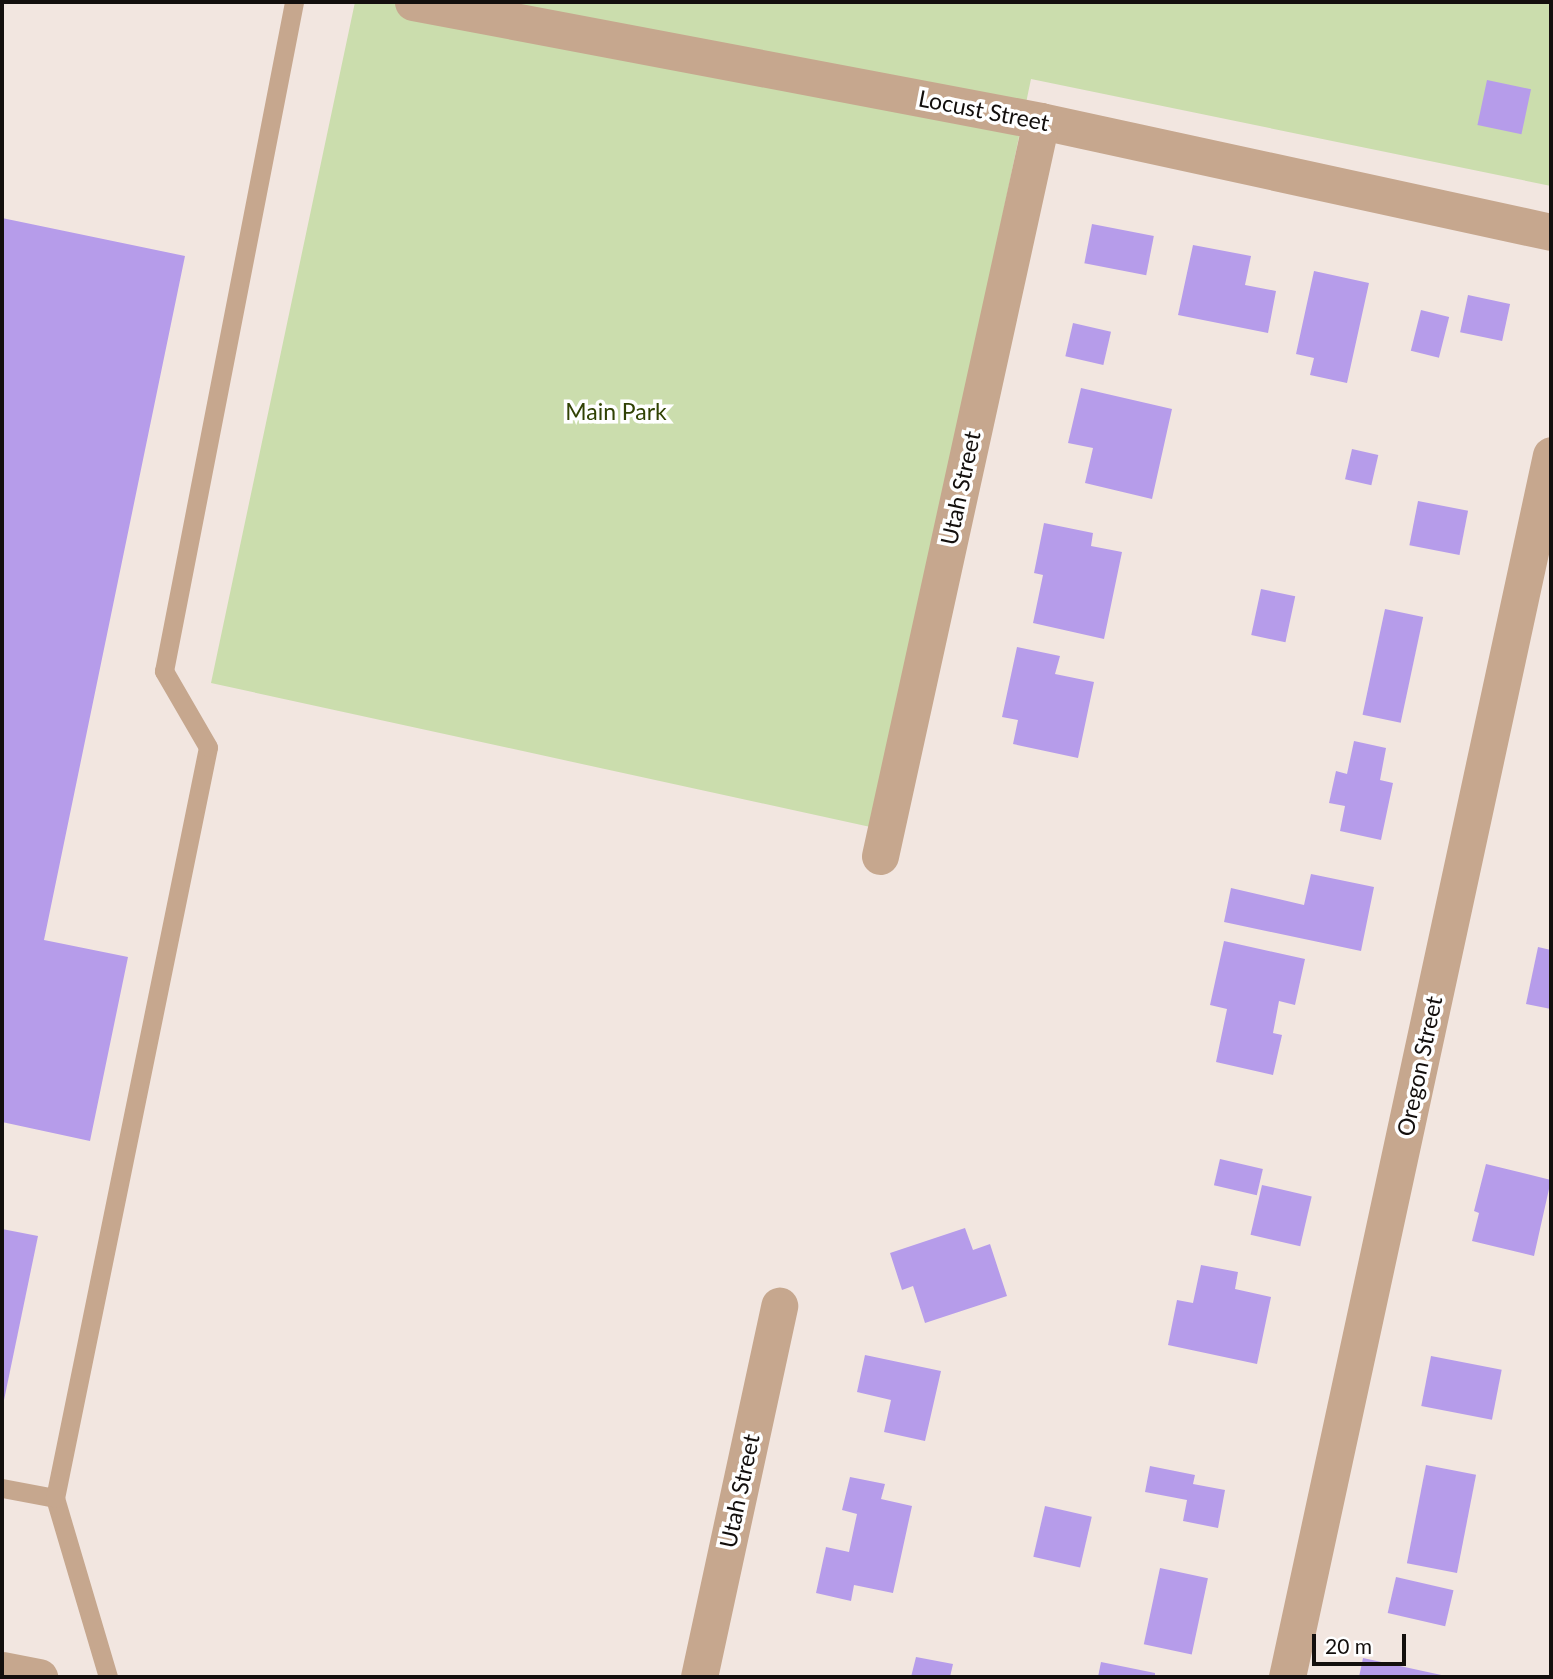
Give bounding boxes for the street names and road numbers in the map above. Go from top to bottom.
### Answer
street label: Locust Street [916,84,1052,136]
street label: Utah Street [934,429,986,547]
street label: Oregon Street [1391,994,1447,1138]
street label: Utah Street [713,1432,765,1550]

